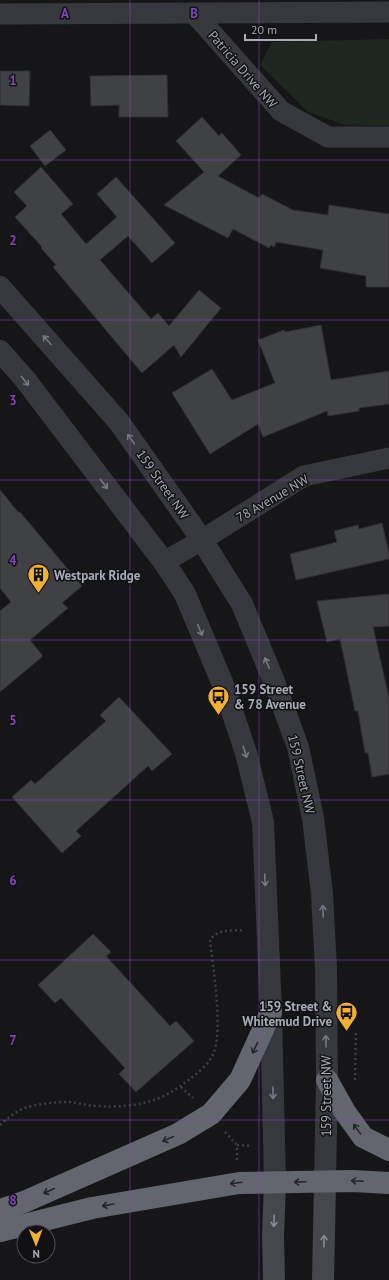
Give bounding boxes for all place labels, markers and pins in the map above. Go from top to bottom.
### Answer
building icon: Westpark Ridge [25,562,51,595]
place label: Westpark Ridge [54,567,141,584]
place label: 159 Street & 78 Avenue [234,681,306,713]
bus stop icon: 159 Street & 78 Avenue [205,683,231,716]
place label: 159 Street & Whitemud Drive [242,998,332,1030]
bus stop icon: 159 Street & Whitemud Drive [334,1000,360,1033]

